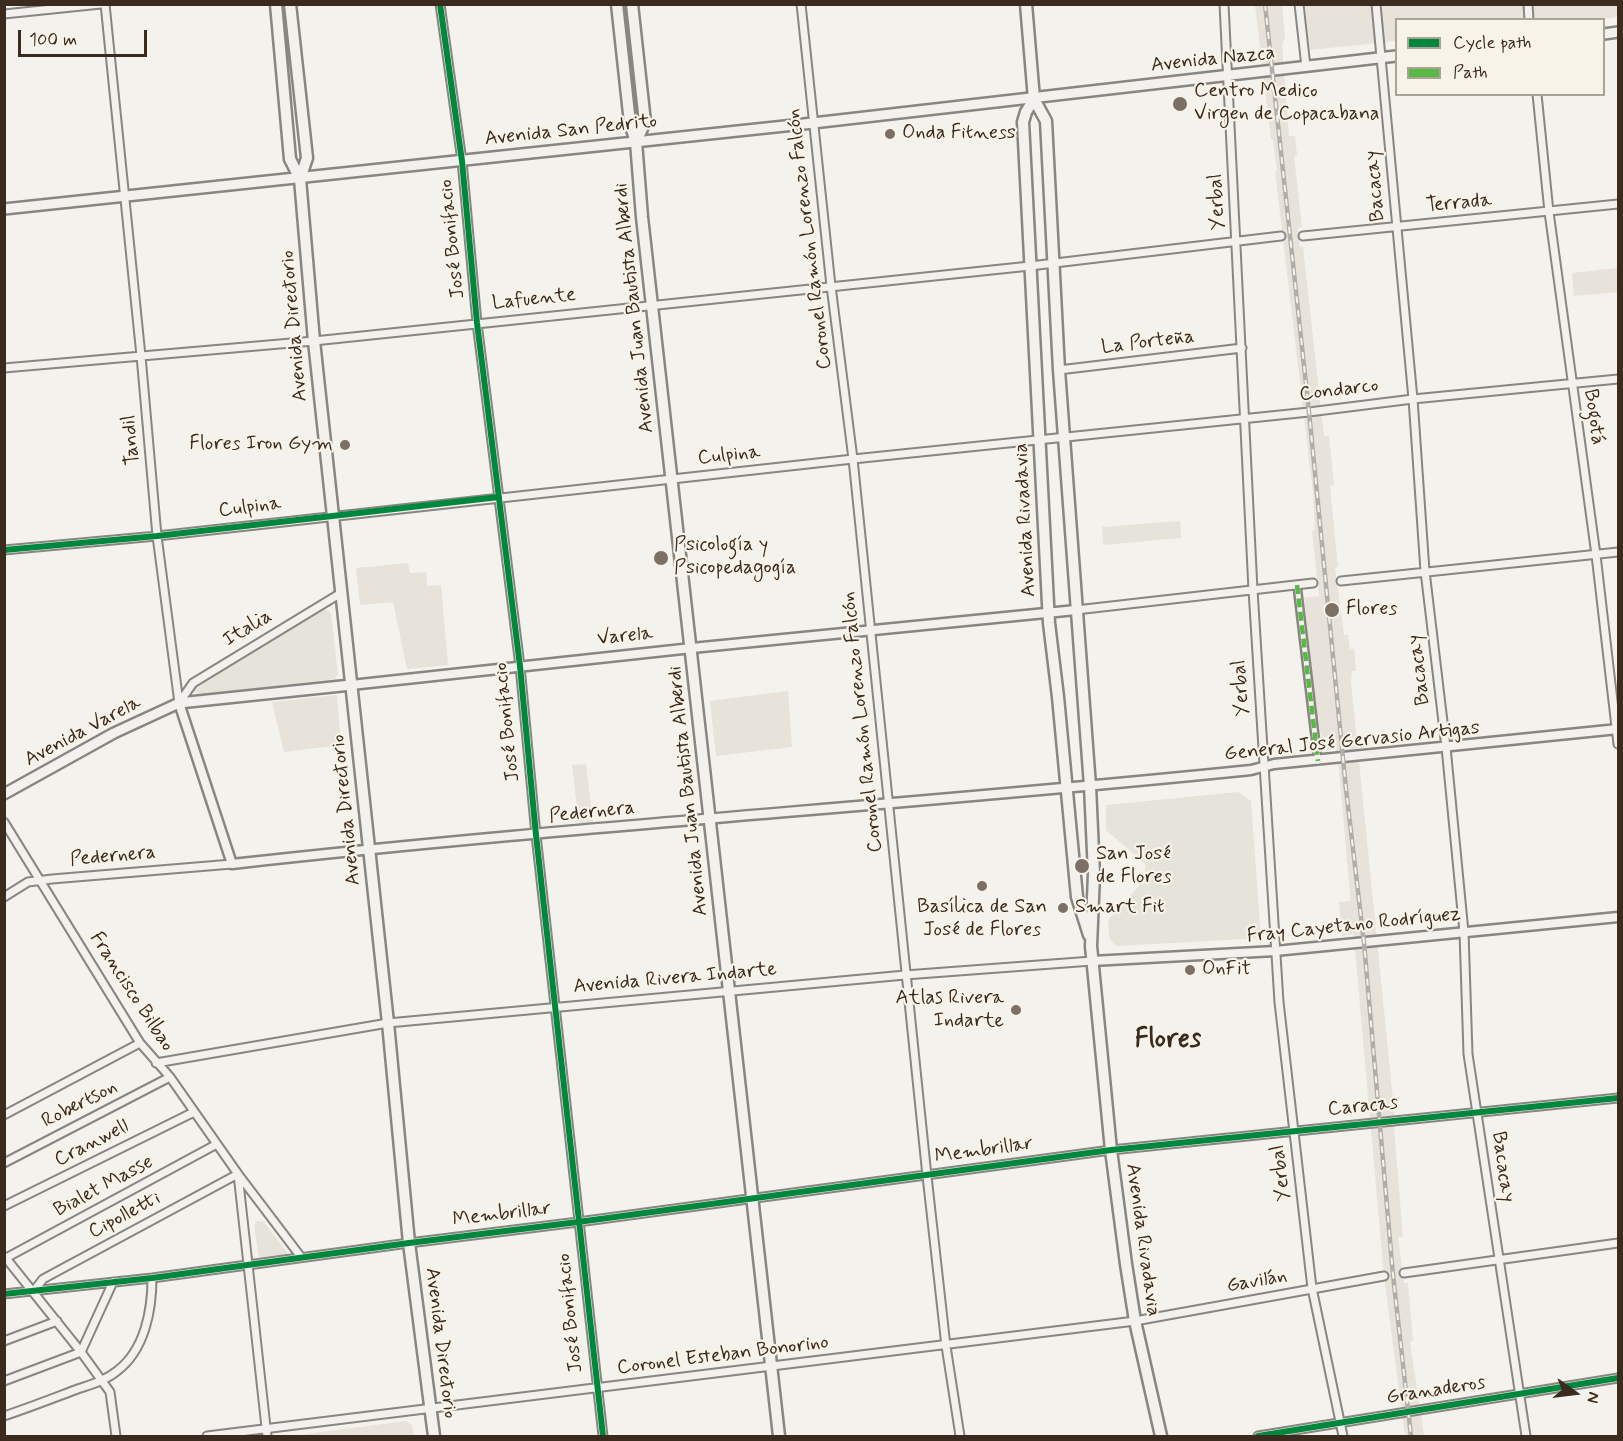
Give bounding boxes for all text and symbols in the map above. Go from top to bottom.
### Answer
scale bar [21,18,150,56]
legend [1395,18,1605,96]
text: 100 m [29,28,77,52]
text: Cycle path [1453,31,1531,55]
street label: Avenida Nazca [1150,42,1276,78]
text: Path [1453,61,1488,85]
place label: Centro Medico Virgen de Copacabana [1194,80,1380,127]
marker: Centro Medico Virgen de Copacabana [1171,95,1189,113]
street label: Coronel Ramón Lorenzo Falcón [782,107,838,371]
street label: Avenida San Pedrito [484,110,658,152]
place label: Onda Fitness [902,122,1016,146]
marker: Onda Fitness [883,127,897,141]
street label: Bacacay [1361,149,1391,223]
street label: Yerbal [1205,173,1231,231]
street label: José Bonifacio [435,178,471,300]
street label: Avenida Juan Bautista Alberdi [610,182,660,434]
street label: Terrada [1425,189,1493,219]
street label: Avenida Directorio [276,249,314,403]
street label: Lafuente [491,284,577,316]
street label: La Porteña [1100,325,1196,361]
street label: Condarco [1298,374,1380,408]
street label: Bogotá [1577,388,1609,446]
street label: Tandil [118,414,146,466]
place label: Flores Iron Gym [189,433,333,457]
marker: Flores Iron Gym [338,438,352,452]
street label: Culpina [697,441,761,471]
street label: Avenida Rivadavia [1010,442,1042,598]
street label: Culpina [217,492,283,524]
place label: Psicología y Psicopedagogía [674,534,796,581]
marker: Psicología y Psicopedagogía [652,549,670,567]
street label: Coronel Ramón Lorenzo Falcón [837,590,889,854]
place label: Flores [1346,598,1397,622]
marker: Flores [1323,601,1341,619]
street label: Italia [219,605,277,653]
street label: Varela [596,622,654,652]
street label: Bacacay [1404,633,1436,707]
street label: Yerbal [1228,659,1256,717]
street label: José Bonifacio [490,661,526,783]
street label: Avenida Juan Bautista Alberdi [664,665,714,917]
street label: Avenida Varela [21,691,145,773]
street label: General José Gervasio Artigas [1223,717,1481,767]
street label: Avenida Directorio [327,733,367,887]
street label: Pedernera [548,797,636,829]
street label: Pedernera [69,841,157,873]
place label: San José de Flores [1096,843,1172,890]
marker: San José de Flores [1073,857,1091,875]
marker: Basílica de San José de Flores [975,879,989,893]
place label: Basílica de San José de Flores [917,896,1047,943]
place label: Smart Fit [1075,896,1164,920]
marker: Smart Fit [1056,901,1070,915]
street label: Fray Cayetano Rodríguez [1246,903,1462,949]
street label: Francisco Bilbao [84,928,178,1056]
street label: Avenida Rivera Indarte [572,958,778,1000]
place label: OnFit [1202,958,1251,982]
marker: OnFit [1183,963,1197,977]
place label: Atlas Rivera Indarte [896,987,1004,1034]
marker: Atlas Rivera Indarte [1009,1003,1023,1017]
district label: Flores [1135,1025,1201,1057]
street label: Robertson [38,1076,122,1134]
street label: Caracas [1327,1091,1399,1123]
street label: Cranwell [51,1115,133,1173]
street label: Bacacay [1485,1130,1519,1204]
street label: Membrillar [933,1132,1035,1170]
street label: Yerbal [1267,1143,1297,1203]
street label: Bialet Masse [50,1151,158,1223]
street label: Avenida Rivadavia [1119,1162,1165,1318]
street label: Cipolletti [85,1187,165,1245]
street label: Membrillar [451,1197,553,1233]
street label: José Bonifacio [553,1252,589,1374]
street label: Gavilán [1225,1265,1289,1299]
street label: Avenida Directorio [419,1266,461,1420]
street label: Coronel Esteban Bonorino [616,1331,830,1381]
north arrow [1545,1363,1605,1423]
street label: Granaderos [1385,1371,1487,1411]
text: N [1581,1390,1604,1405]

